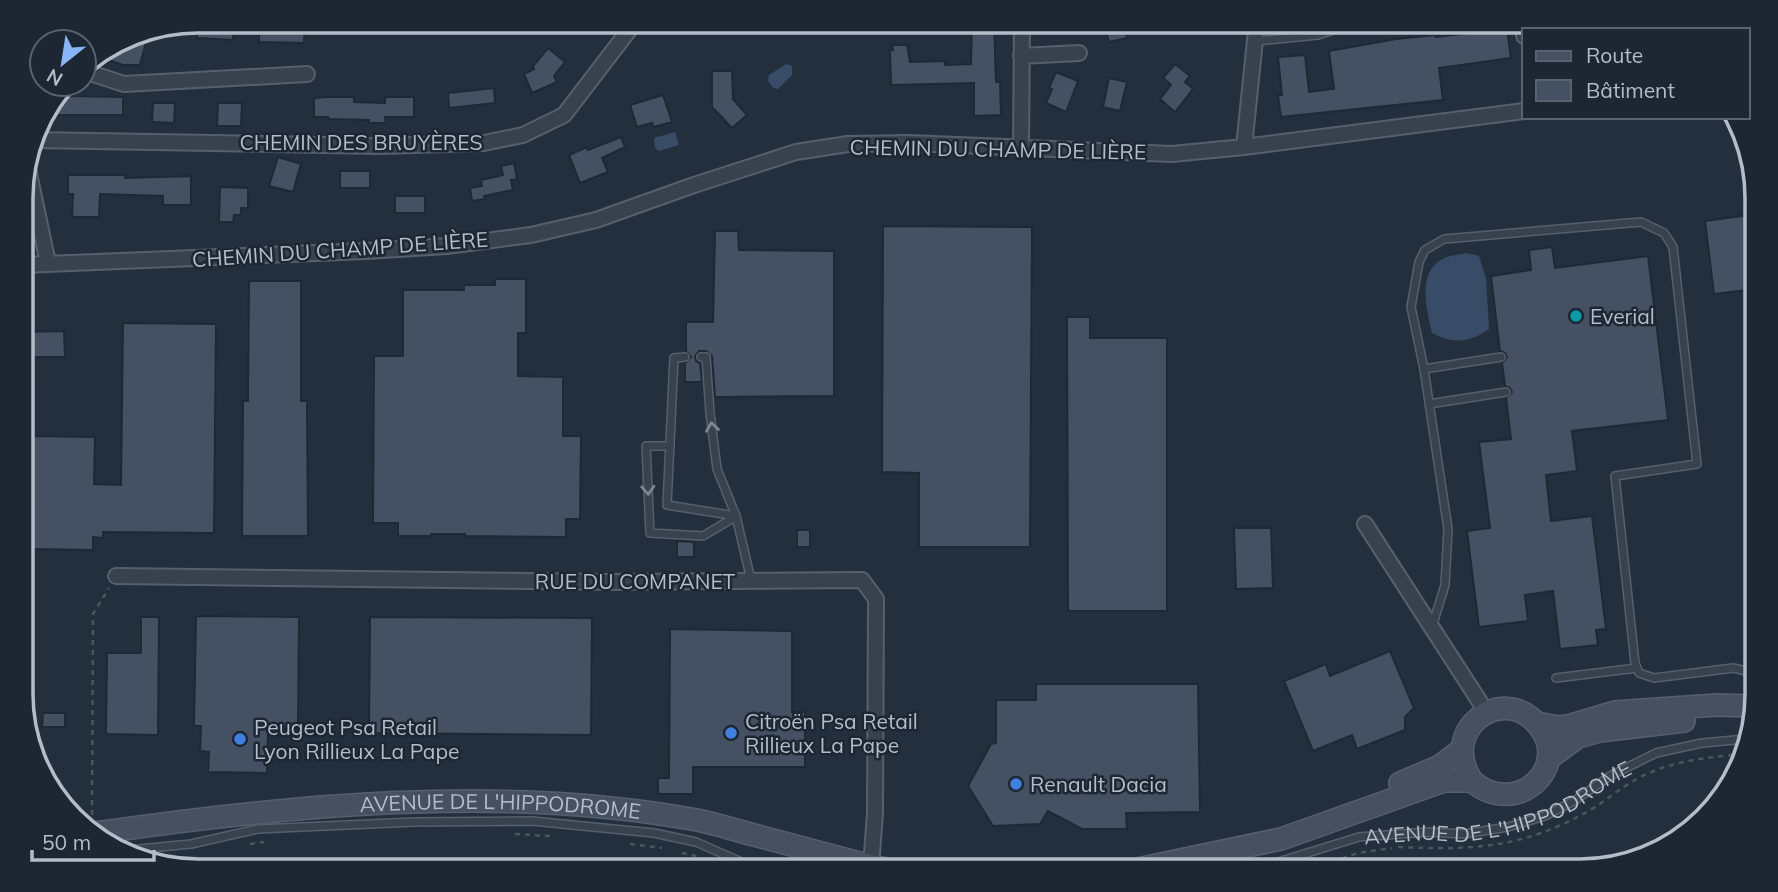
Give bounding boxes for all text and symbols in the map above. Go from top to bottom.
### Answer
north arrow [28,28,98,98]
legend [1522,28,1750,119]
text: Route [1586,42,1643,68]
text: N [42,64,67,92]
text: Bâtiment [1586,77,1675,103]
street label: CHEMIN DES BRUYÈRES [239,129,483,155]
street label: CHEMIN DU CHAMP DE LIÈRE [849,133,1147,165]
street label: CHEMIN DU CHAMP DE LIÈRE [191,226,489,272]
place label: Everial [1590,303,1655,329]
marker: Everial [1568,308,1584,324]
one-way arrow [704,422,719,433]
one-way arrow [641,485,656,496]
street label: RUE DU COMPANET [535,568,736,594]
place label: Citroën Psa Retail Rillieux La Pape [745,708,918,758]
place label: Peugeot Psa Retail Lyon Rillieux La Pape [254,714,459,764]
marker: Citroën Psa Retail Rillieux La Pape [723,725,739,741]
marker: Peugeot Psa Retail Lyon Rillieux La Pape [232,731,248,747]
street label: AVENUE DE L'HIPPODROME [1363,755,1635,850]
place label: Renault Dacia [1030,771,1167,797]
marker: Renault Dacia [1008,776,1024,792]
street label: AVENUE DE L'HIPPODROME [359,788,642,824]
scale bar [32,818,154,862]
text: 50 m [42,829,91,855]

